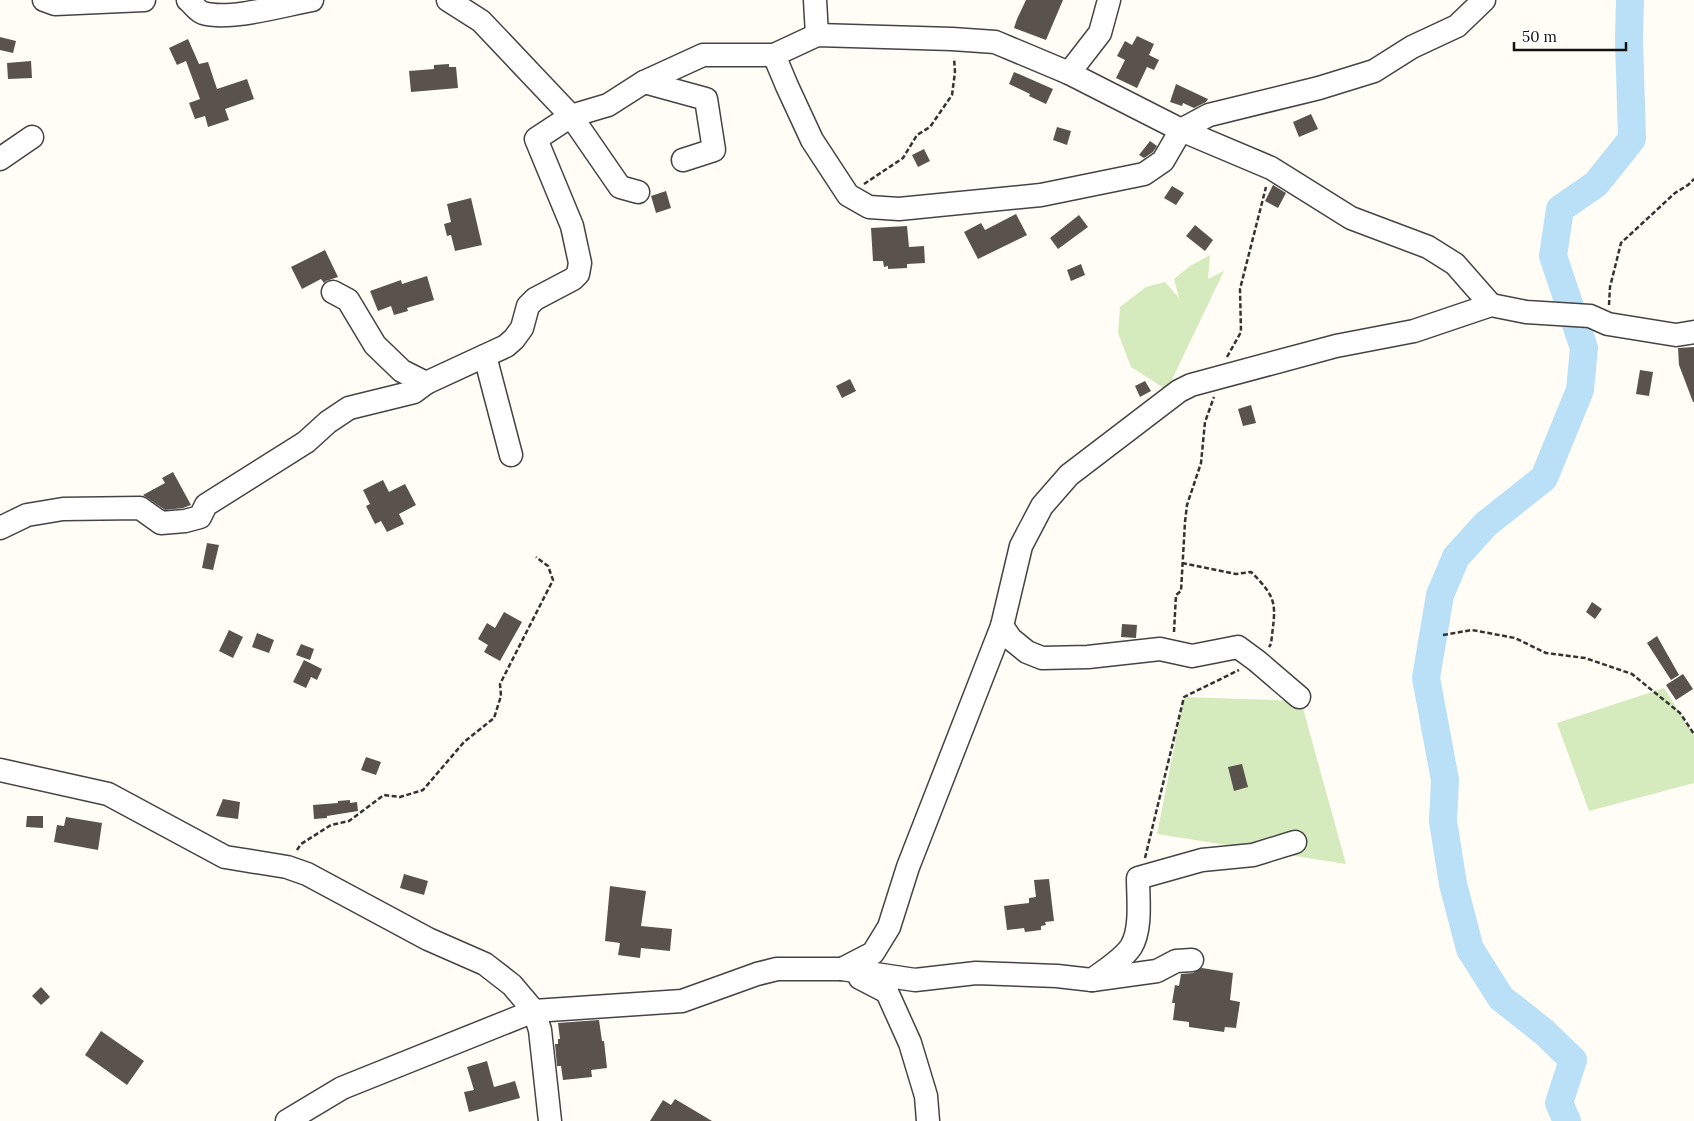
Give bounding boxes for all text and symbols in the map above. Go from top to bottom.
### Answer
scale bar [1514,20,1626,52]
text: 50 m [1522,27,1557,46]

